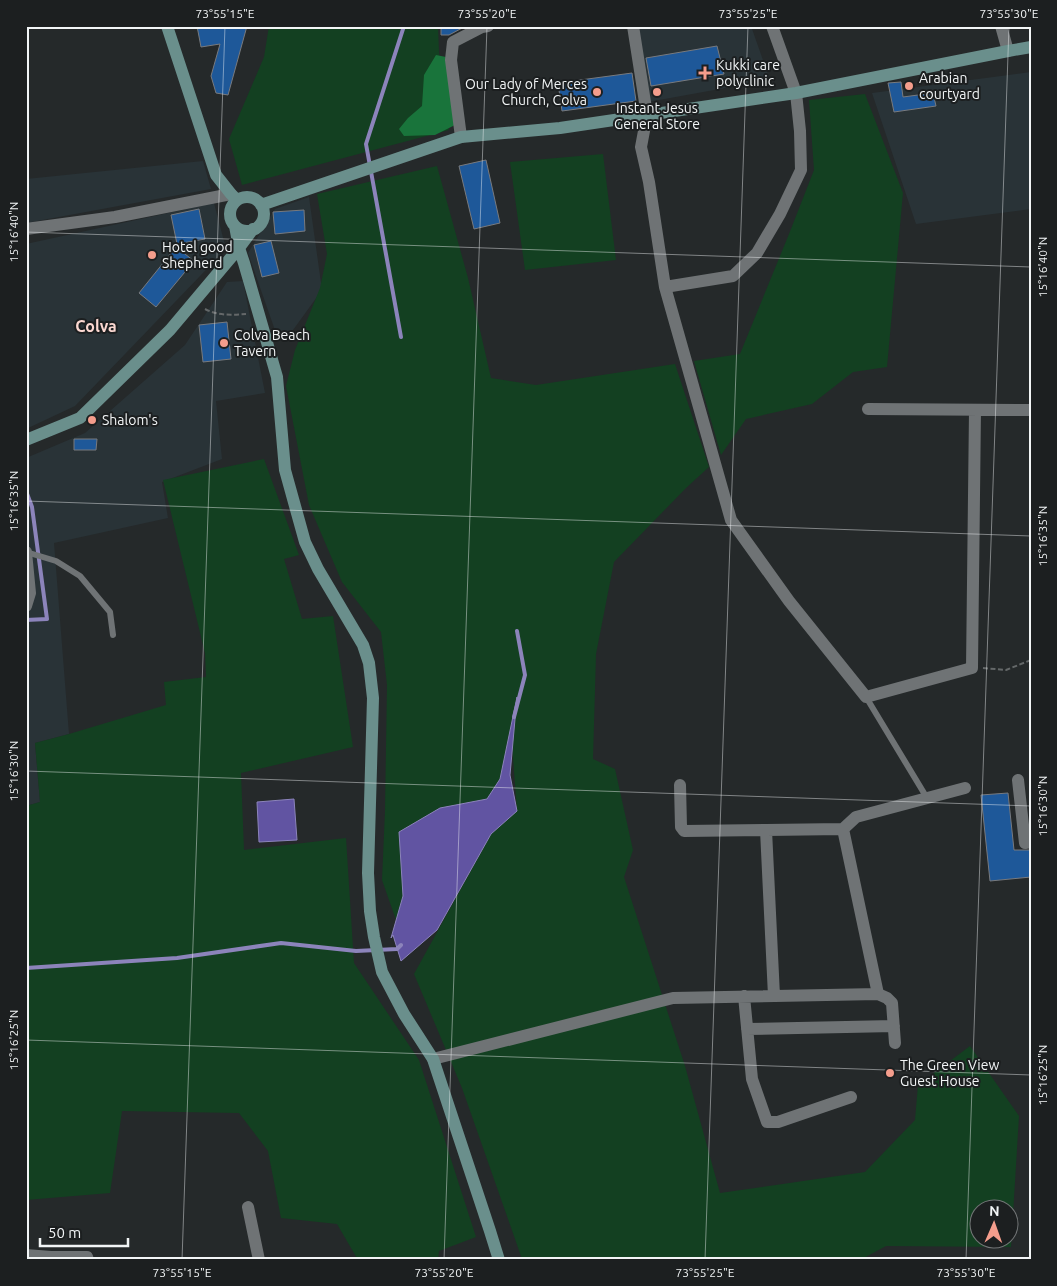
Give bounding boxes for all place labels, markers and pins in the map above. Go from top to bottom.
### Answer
place label: Kukki care polyclinic [716,57,780,89]
marker: Kukki care polyclinic [698,66,712,80]
place label: Arabian courtyard [919,70,980,102]
place label: Our Lady of Merces Church, Colva [465,76,587,108]
marker: Arabian courtyard [903,80,915,92]
marker: Our Lady of Merces Church, Colva [591,86,603,98]
marker: Instant Jesus General Store [651,86,663,98]
place label: Instant Jesus General Store [614,100,700,132]
place label: Hotel good Shepherd [162,239,233,271]
marker: Hotel good Shepherd [146,249,158,261]
place label: Colva Beach Tavern [234,327,310,359]
marker: Colva Beach Tavern [218,337,230,349]
place label: Shalom's [102,412,158,428]
marker: Shalom's [86,414,98,426]
place label: The Green View Guest House [900,1057,999,1089]
marker: The Green View Guest House [884,1067,896,1079]

